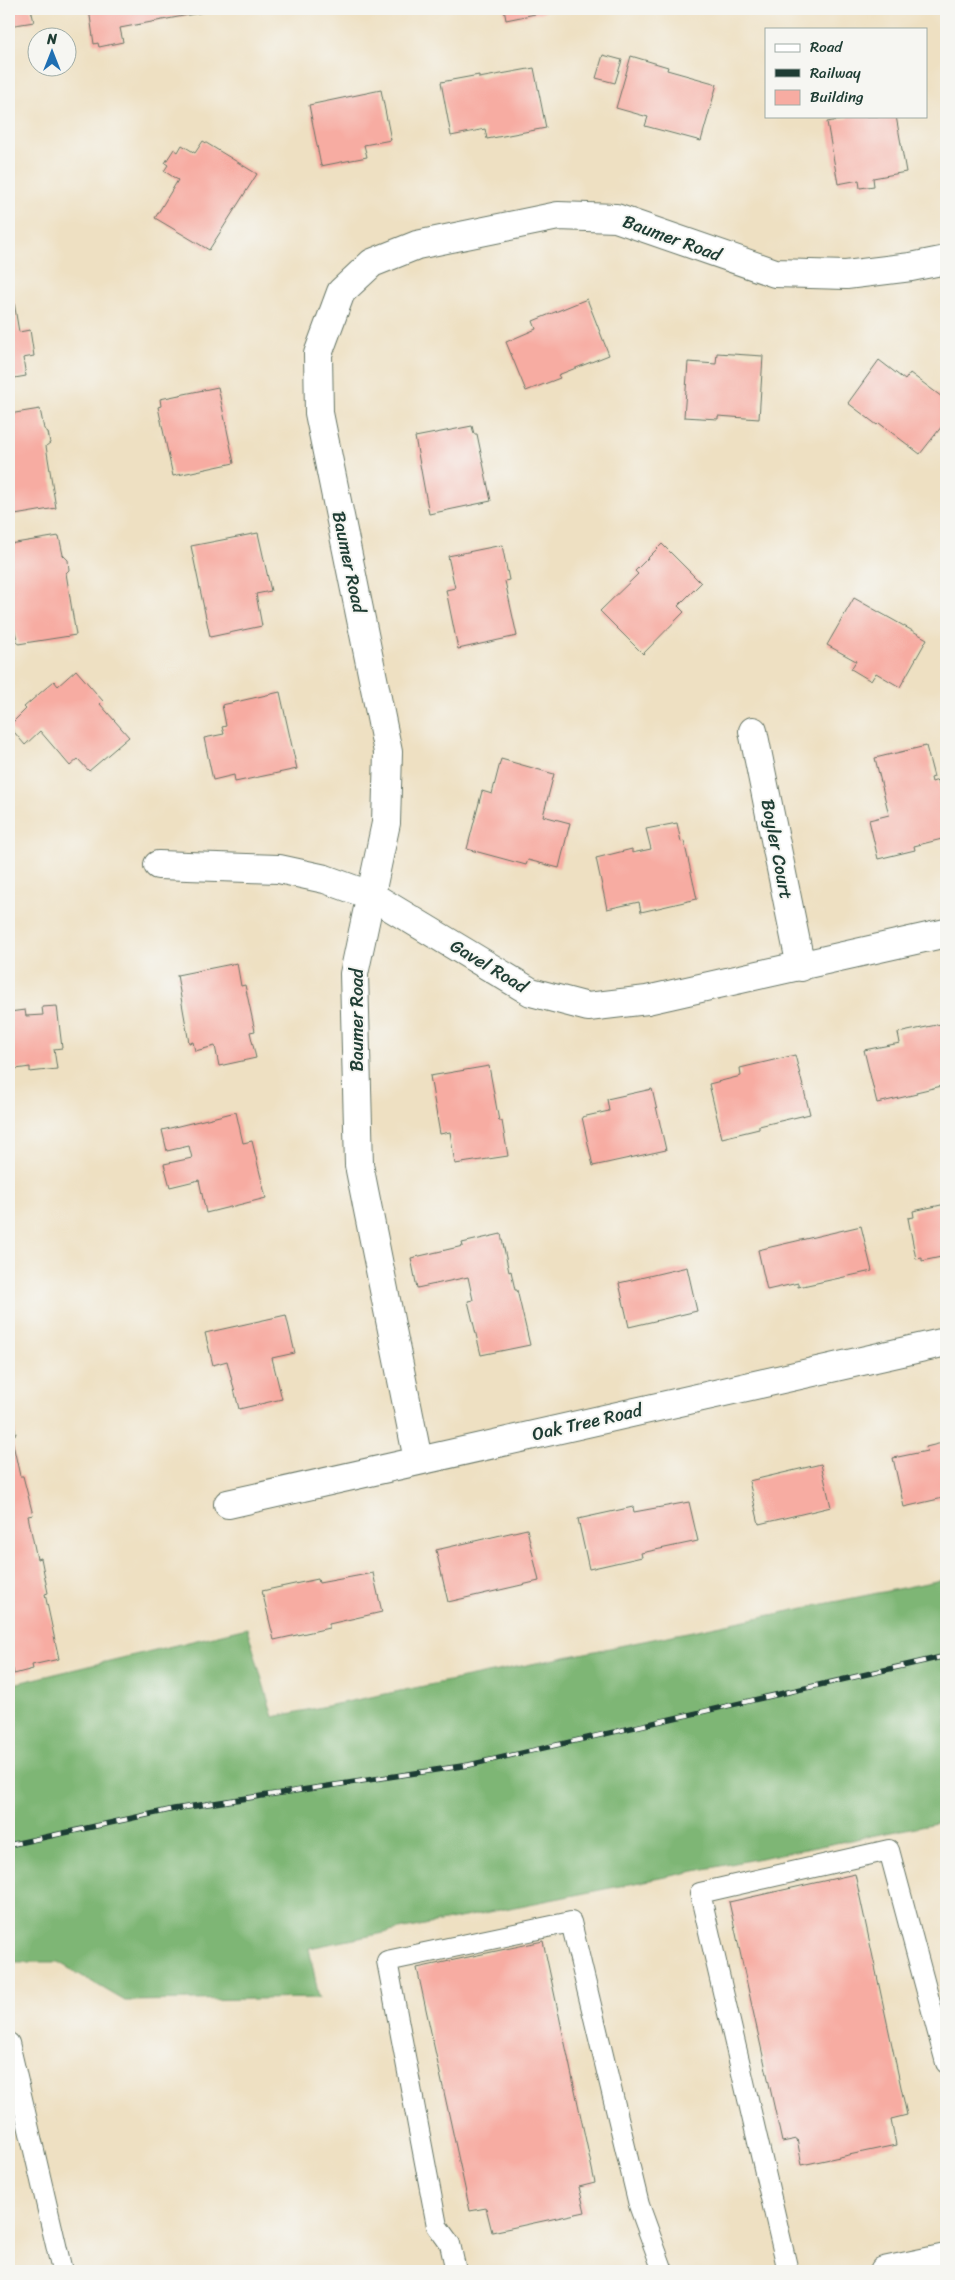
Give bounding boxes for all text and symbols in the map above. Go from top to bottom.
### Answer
text: N [46,27,57,52]
north arrow [28,28,78,78]
legend [765,28,928,118]
text: Road [810,34,843,60]
text: Railway [810,60,861,86]
text: Building [810,84,864,110]
street label: Baumer Road [618,205,727,271]
street label: Baumer Road [323,508,376,617]
street label: Boyler Court [752,796,802,902]
street label: Gavel Road [444,930,535,1003]
street label: Baumer Road [341,967,373,1072]
street label: Oak Tree Road [529,1393,647,1450]

